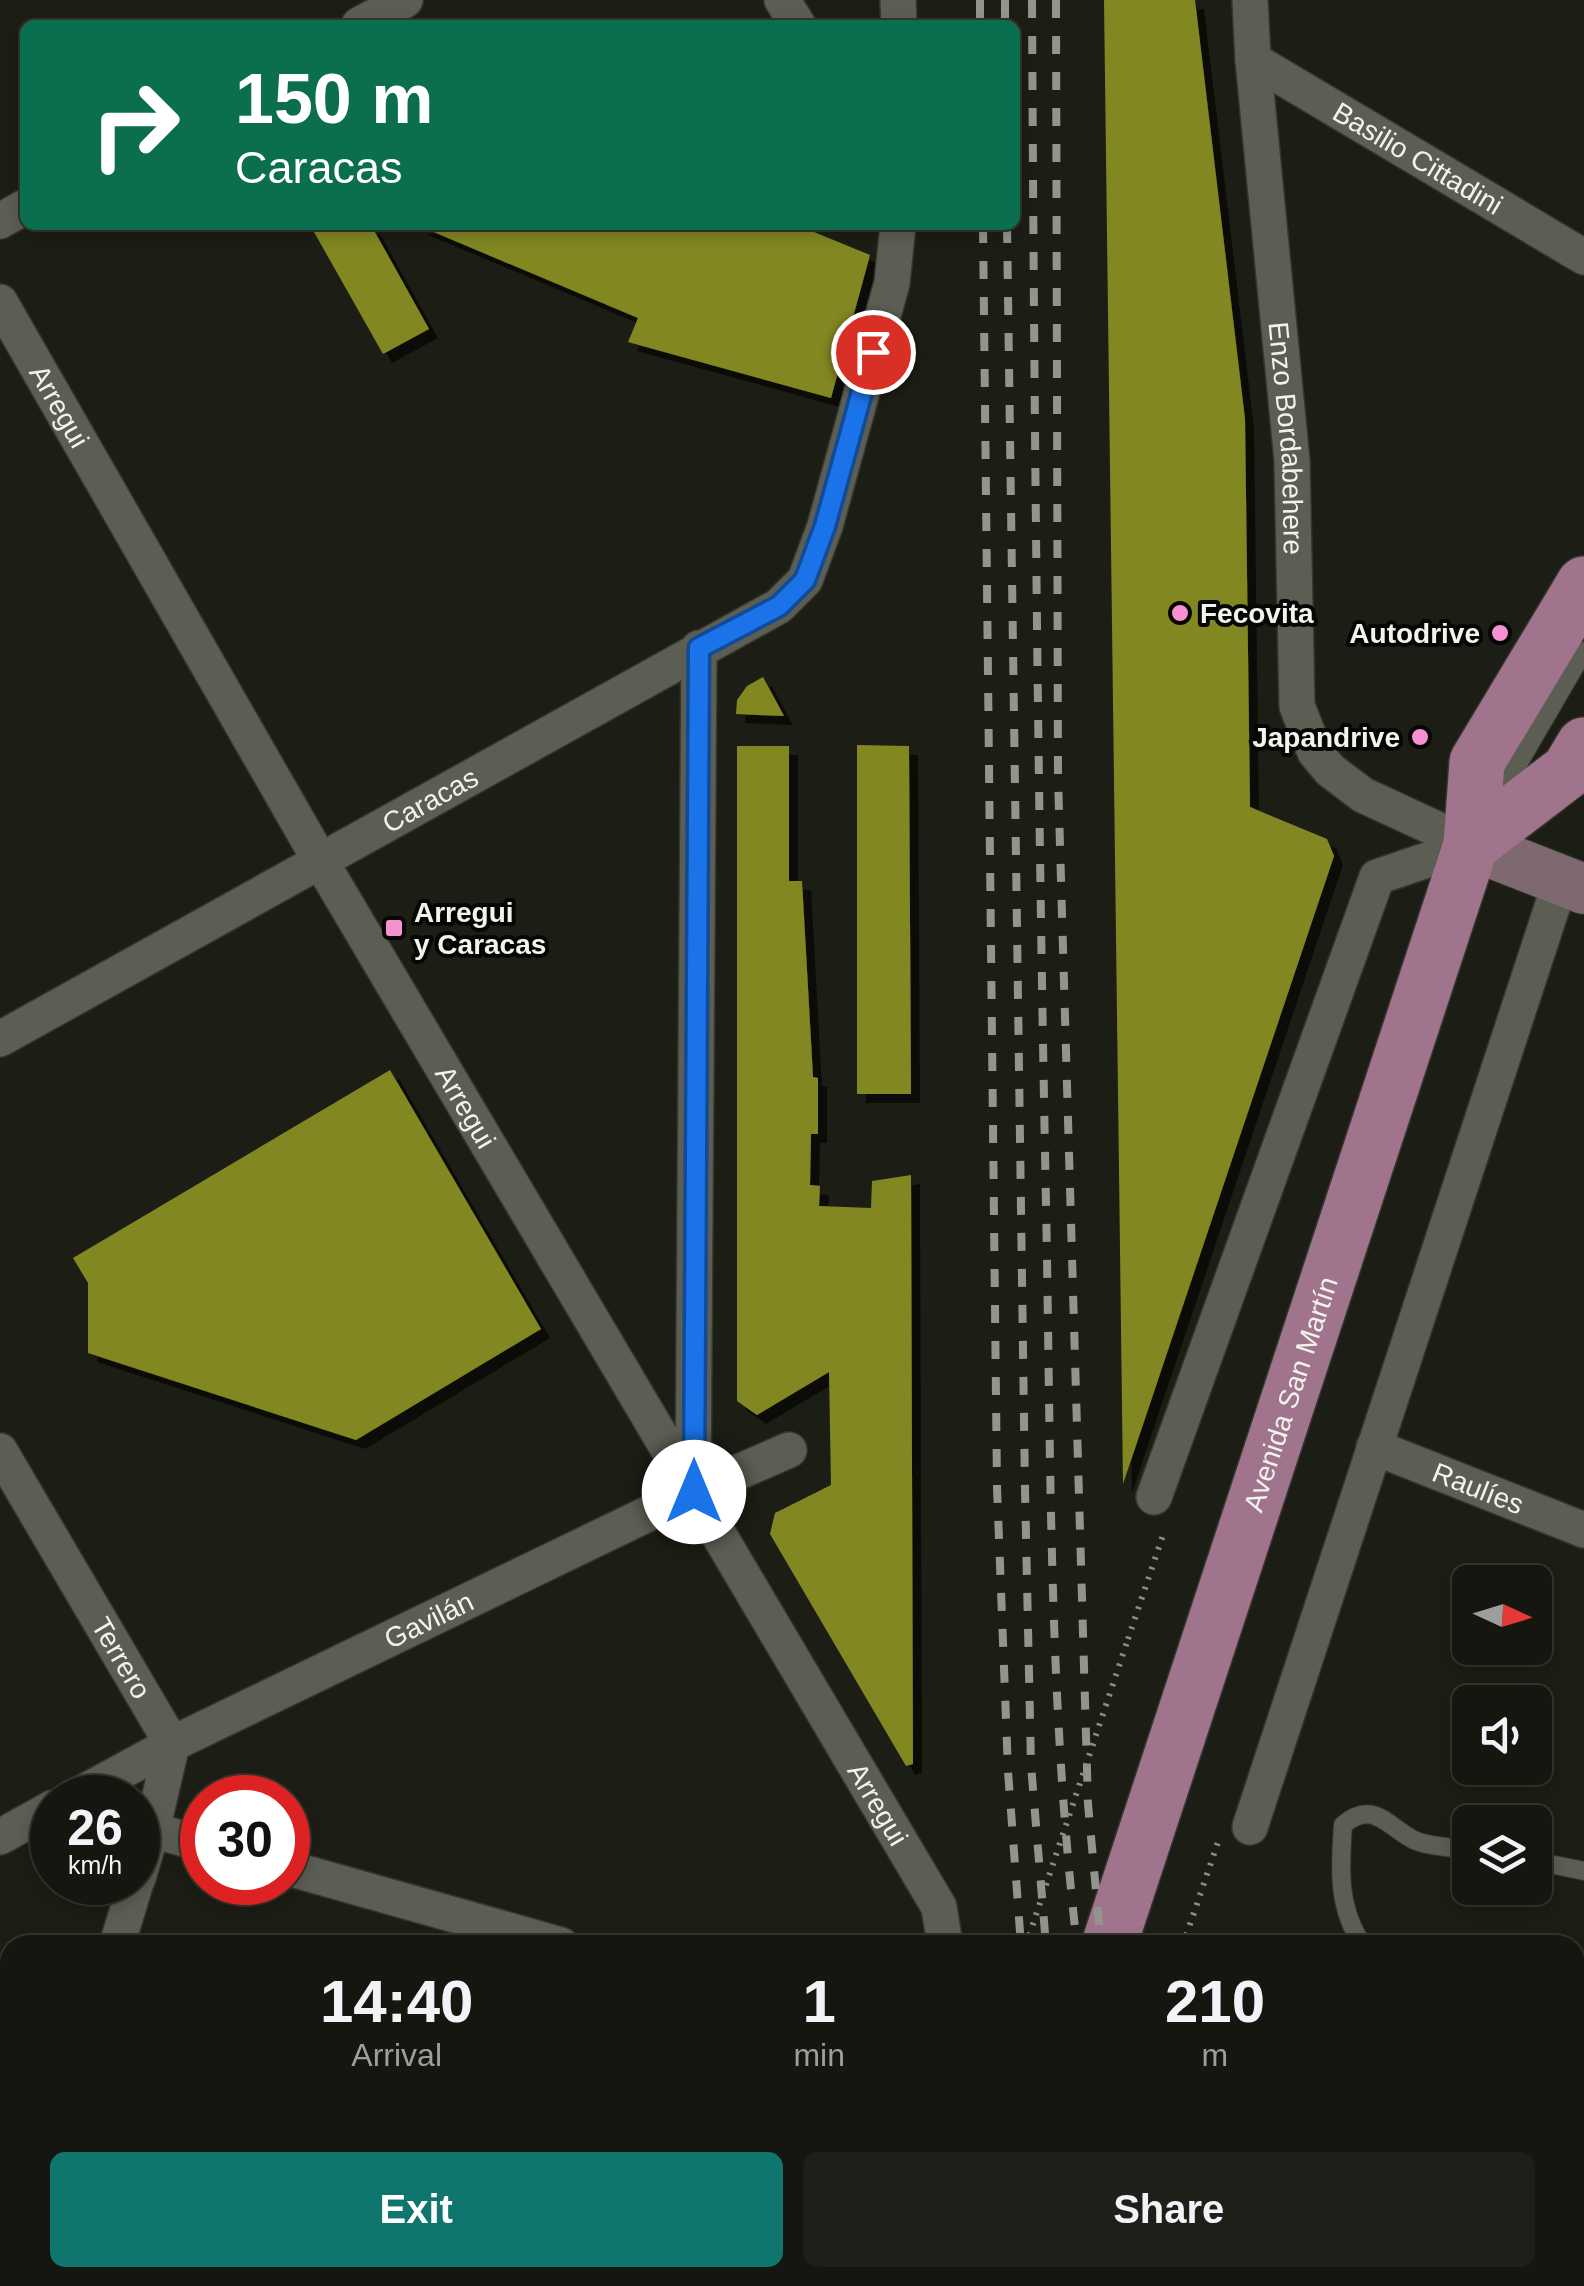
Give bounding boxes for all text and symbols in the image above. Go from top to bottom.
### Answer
icon: right [70,60,200,190]
text: 150 m [235,60,433,138]
street label: Basilio Cittadini [1327,96,1508,221]
text: Caracas [235,142,403,193]
pin [831,310,916,395]
street label: Enzo Bordabehere [1263,320,1309,555]
icon: arrive [846,325,901,380]
street label: Arregui [23,359,95,453]
place label: Fecovita [1200,598,1314,629]
marker: Fecovita [1169,602,1191,624]
place label: Autodrive [1349,618,1480,649]
marker: Autodrive [1489,622,1511,644]
place label: Japandrive [1252,722,1400,753]
marker: Japandrive [1409,726,1431,748]
street label: Caracas [377,762,483,839]
place label: Arregui y Caracas [414,897,546,960]
marker: Arregui y Caracas [383,917,405,939]
street label: Arregui [429,1060,502,1154]
street label: Avenida San Martín [1238,1273,1344,1516]
position arrow [642,1440,746,1544]
street label: Raulíes [1428,1457,1528,1521]
north arrow [1452,1565,1552,1665]
map controls [1452,1565,1552,1905]
street label: Gavilán [379,1586,478,1655]
street label: Terrero [85,1612,157,1704]
button: sound [1452,1685,1552,1785]
street label: Arregui [841,1758,914,1851]
speed limit sign: 30 [180,1775,310,1905]
text: 26 [67,1800,123,1856]
button: layers [1452,1805,1552,1905]
text: km/h [68,1851,122,1879]
text: 14:40 [320,1968,473,2035]
text: 1 [802,1968,836,2035]
text: 210 [1165,1968,1265,2035]
text: Arrival [351,2037,442,2073]
text: min [793,2037,845,2073]
text: m [1202,2037,1228,2073]
button: Exit [50,2152,783,2267]
button: Share [803,2152,1535,2267]

